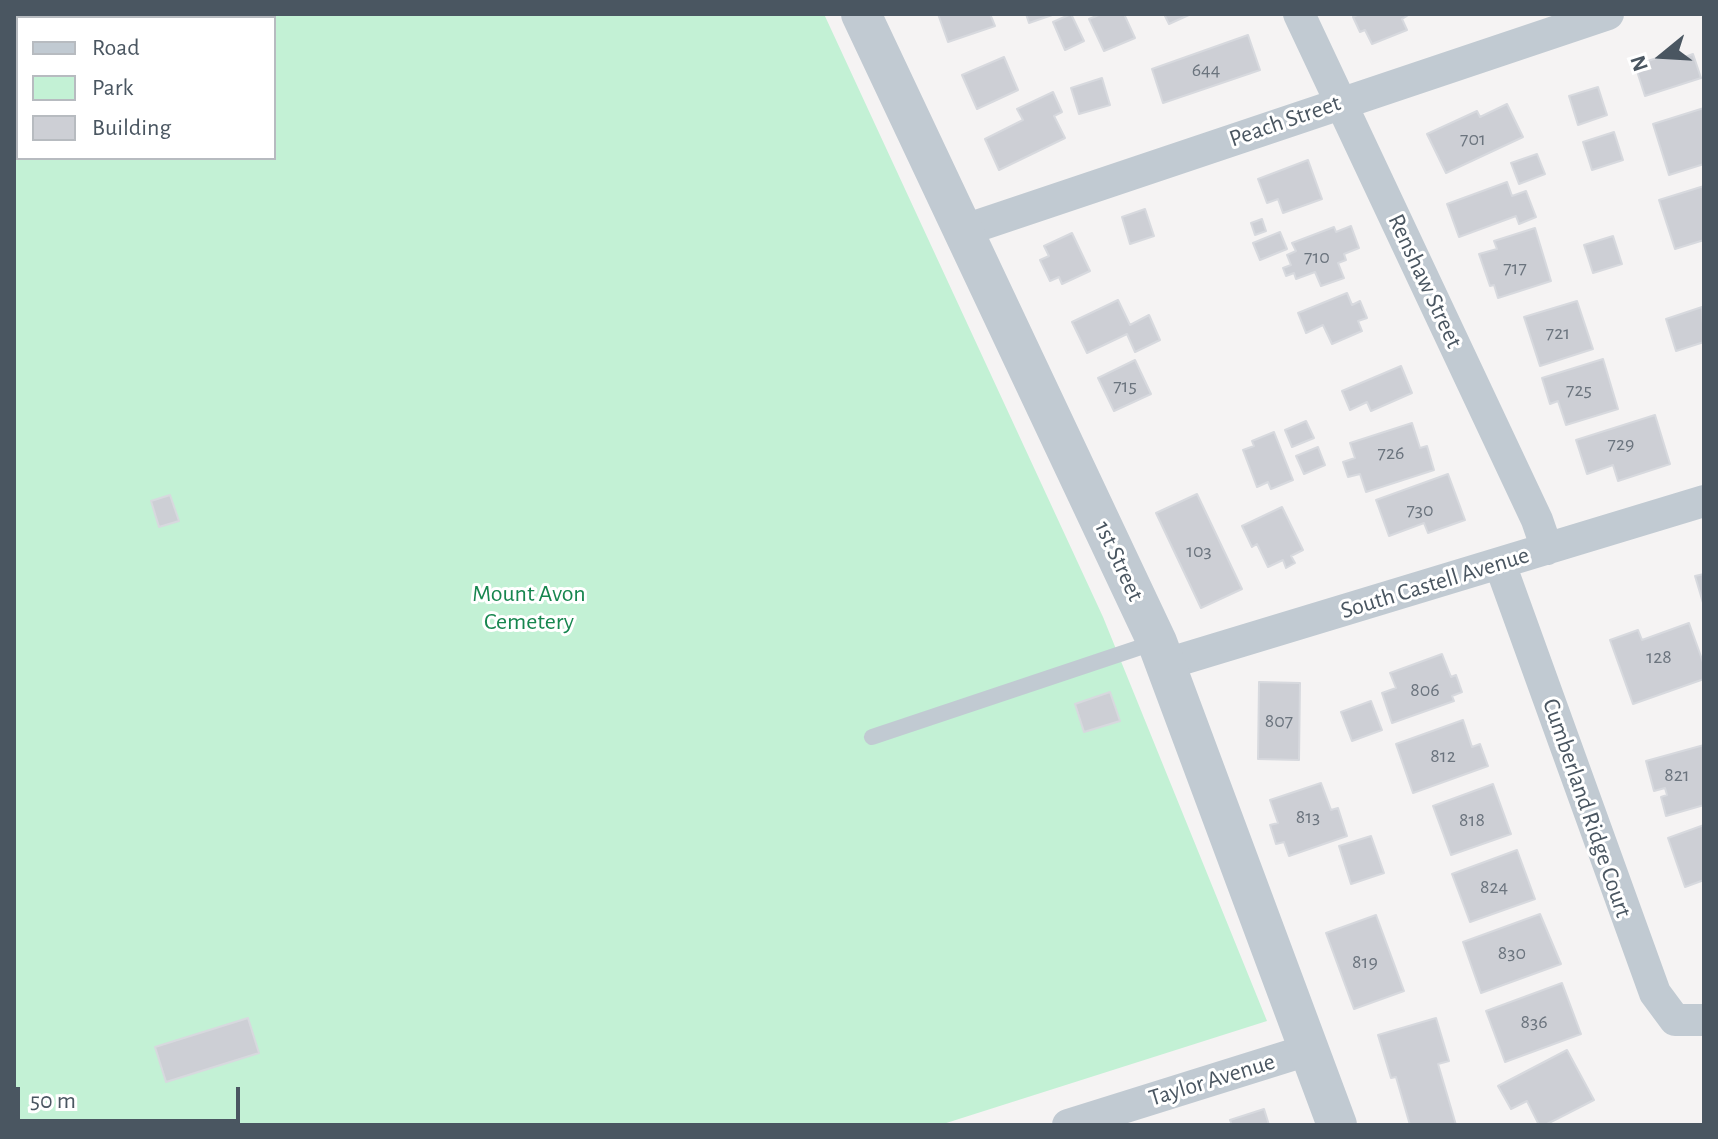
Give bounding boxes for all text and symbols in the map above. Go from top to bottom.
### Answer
legend [16,16,276,160]
north arrow [1622,16,1702,96]
text: Road [92,36,140,60]
text: N [1626,53,1652,74]
house number: 644 [1192,58,1220,82]
text: Park [92,76,133,100]
street label: Peach Street [1226,89,1344,153]
text: Building [92,116,171,140]
house number: 701 [1460,127,1486,151]
street label: Renshaw Street [1381,209,1469,353]
house number: 710 [1304,245,1330,269]
house number: 717 [1503,256,1527,280]
house number: 721 [1546,321,1570,345]
house number: 715 [1113,374,1137,398]
house number: 725 [1566,378,1592,402]
house number: 729 [1608,432,1634,456]
house number: 726 [1378,441,1404,465]
house number: 730 [1406,498,1434,522]
street label: 1st Street [1088,516,1150,606]
house number: 103 [1186,539,1212,563]
street label: South Castell Avenue [1337,541,1533,625]
park label: Mount Avon Cemetery [472,580,586,636]
house number: 128 [1646,645,1672,669]
house number: 806 [1410,678,1440,702]
street label: Cumberland Ridge Court [1536,695,1638,921]
house number: 807 [1265,709,1293,733]
house number: 812 [1430,744,1456,768]
house number: 821 [1664,763,1690,787]
house number: 813 [1296,805,1320,829]
house number: 818 [1459,808,1485,832]
house number: 824 [1480,875,1508,899]
house number: 830 [1498,941,1526,965]
house number: 819 [1352,950,1378,974]
house number: 836 [1520,1010,1548,1034]
street label: Taylor Avenue [1145,1047,1279,1113]
scale bar [20,1071,244,1121]
text: 50 m [30,1089,76,1113]

